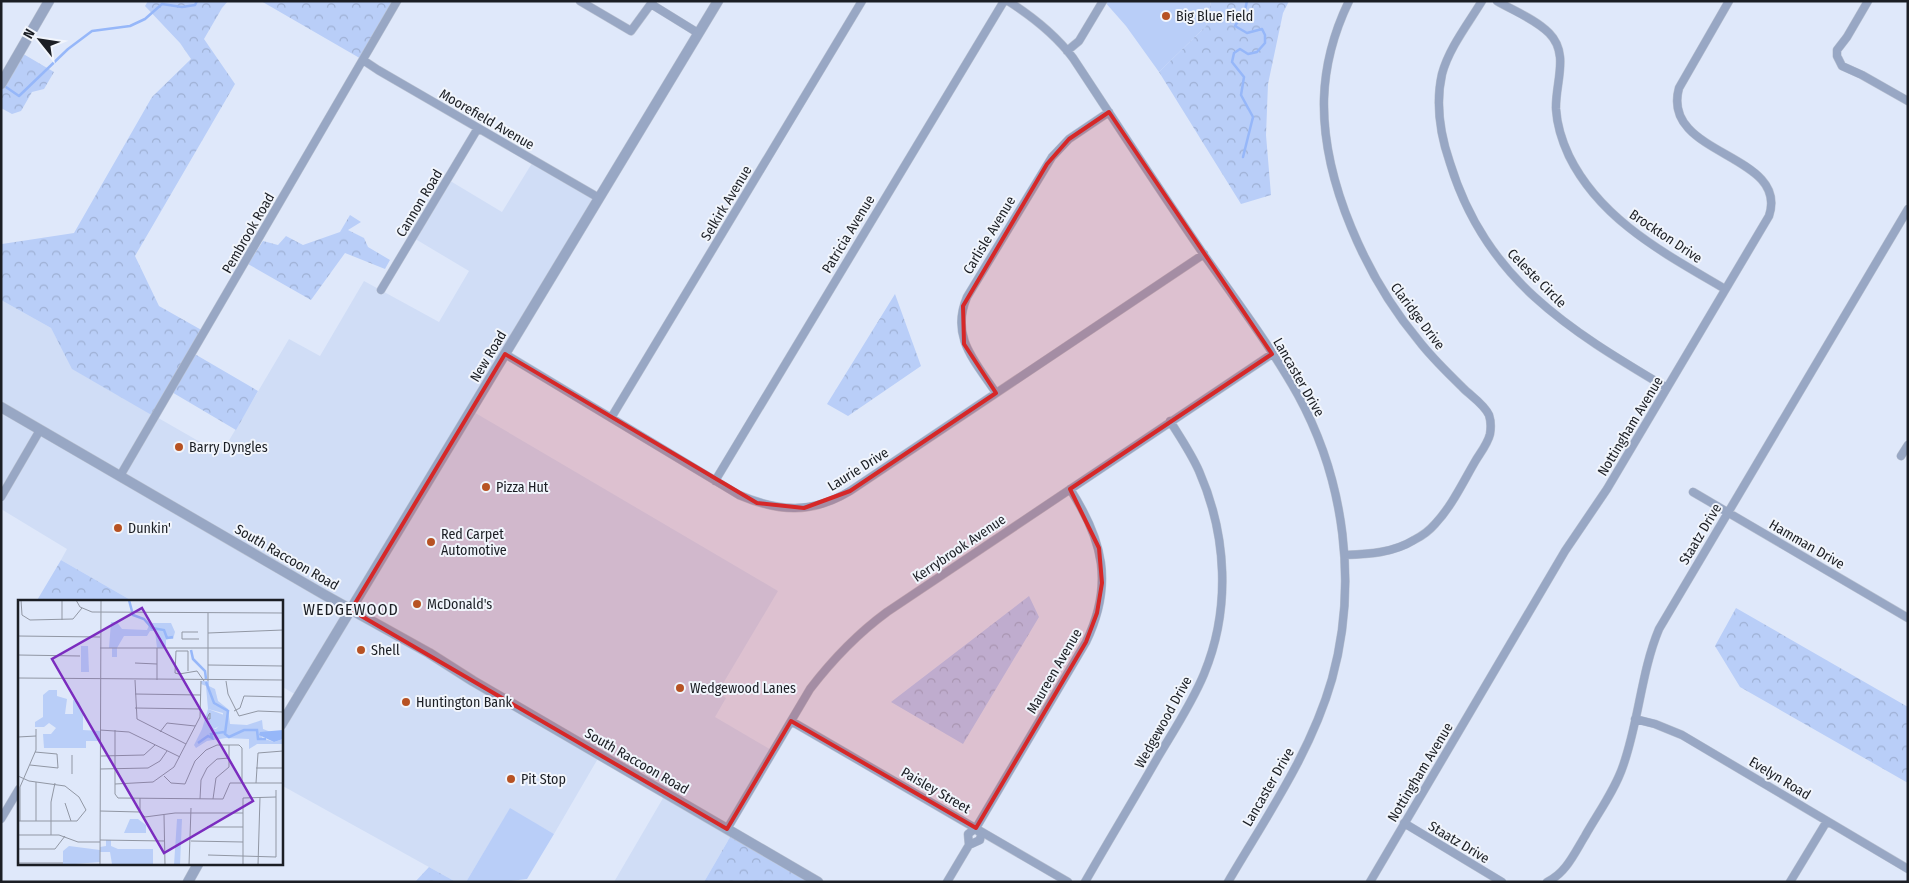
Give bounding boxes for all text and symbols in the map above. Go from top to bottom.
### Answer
place label: Big Blue Field [1176,8,1253,25]
marker: Big Blue Field [1160,10,1172,22]
north arrow [15,15,65,65]
text: N [20,26,39,42]
street label: Moorefield Avenue [436,85,537,154]
street label: Selkirk Avenue [697,163,755,244]
street label: Cannon Road [393,166,446,240]
street label: Pembrook Road [219,190,278,277]
street label: Patricia Avenue [818,192,878,276]
street label: Carlisle Avenue [960,193,1019,277]
street label: Brockton Drive [1626,206,1705,267]
street label: Celeste Circle [1504,245,1570,311]
street label: Claridge Drive [1387,279,1448,353]
street label: New Road [466,327,510,385]
street label: Lancaster Drive [1269,335,1328,420]
street label: Nottingham Avenue [1594,373,1667,479]
place label: Barry Dyngles [189,439,268,456]
marker: Barry Dyngles [173,441,185,453]
street label: Laurie Drive [825,444,892,495]
place label: Pizza Hut [496,479,549,496]
marker: Pizza Hut [480,481,492,493]
street label: Staatz Drive [1676,501,1725,568]
street label: Kerrybrook Avenue [909,511,1009,586]
street label: Hamman Drive [1766,516,1847,573]
place label: Dunkin' [128,520,171,537]
street label: South Raccoon Road [232,521,342,594]
marker: Dunkin' [112,522,124,534]
place label: Red Carpet Automotive [441,526,507,559]
marker: Red Carpet Automotive [425,536,437,548]
place label: McDonald's [427,596,492,613]
marker: McDonald's [411,598,423,610]
inset map [18,600,282,866]
district label: WEDGEWOOD [303,600,399,619]
street label: Maureen Avenue [1023,626,1086,717]
place label: Shell [371,642,400,659]
marker: Shell [355,644,367,656]
street label: Wedgewood Drive [1131,673,1196,771]
place label: Wedgewood Lanes [690,680,796,697]
marker: Wedgewood Lanes [674,682,686,694]
place label: Huntington Bank [416,694,513,711]
marker: Huntington Bank [400,696,412,708]
street label: Nottingham Avenue [1384,719,1457,825]
street label: South Raccoon Road [582,725,692,798]
street label: Lancaster Drive [1239,745,1298,830]
street label: Evelyn Road [1746,753,1814,803]
street label: Paisley Street [898,764,974,817]
place label: Pit Stop [521,771,566,788]
marker: Pit Stop [505,773,517,785]
street label: Staatz Drive [1425,818,1492,867]

